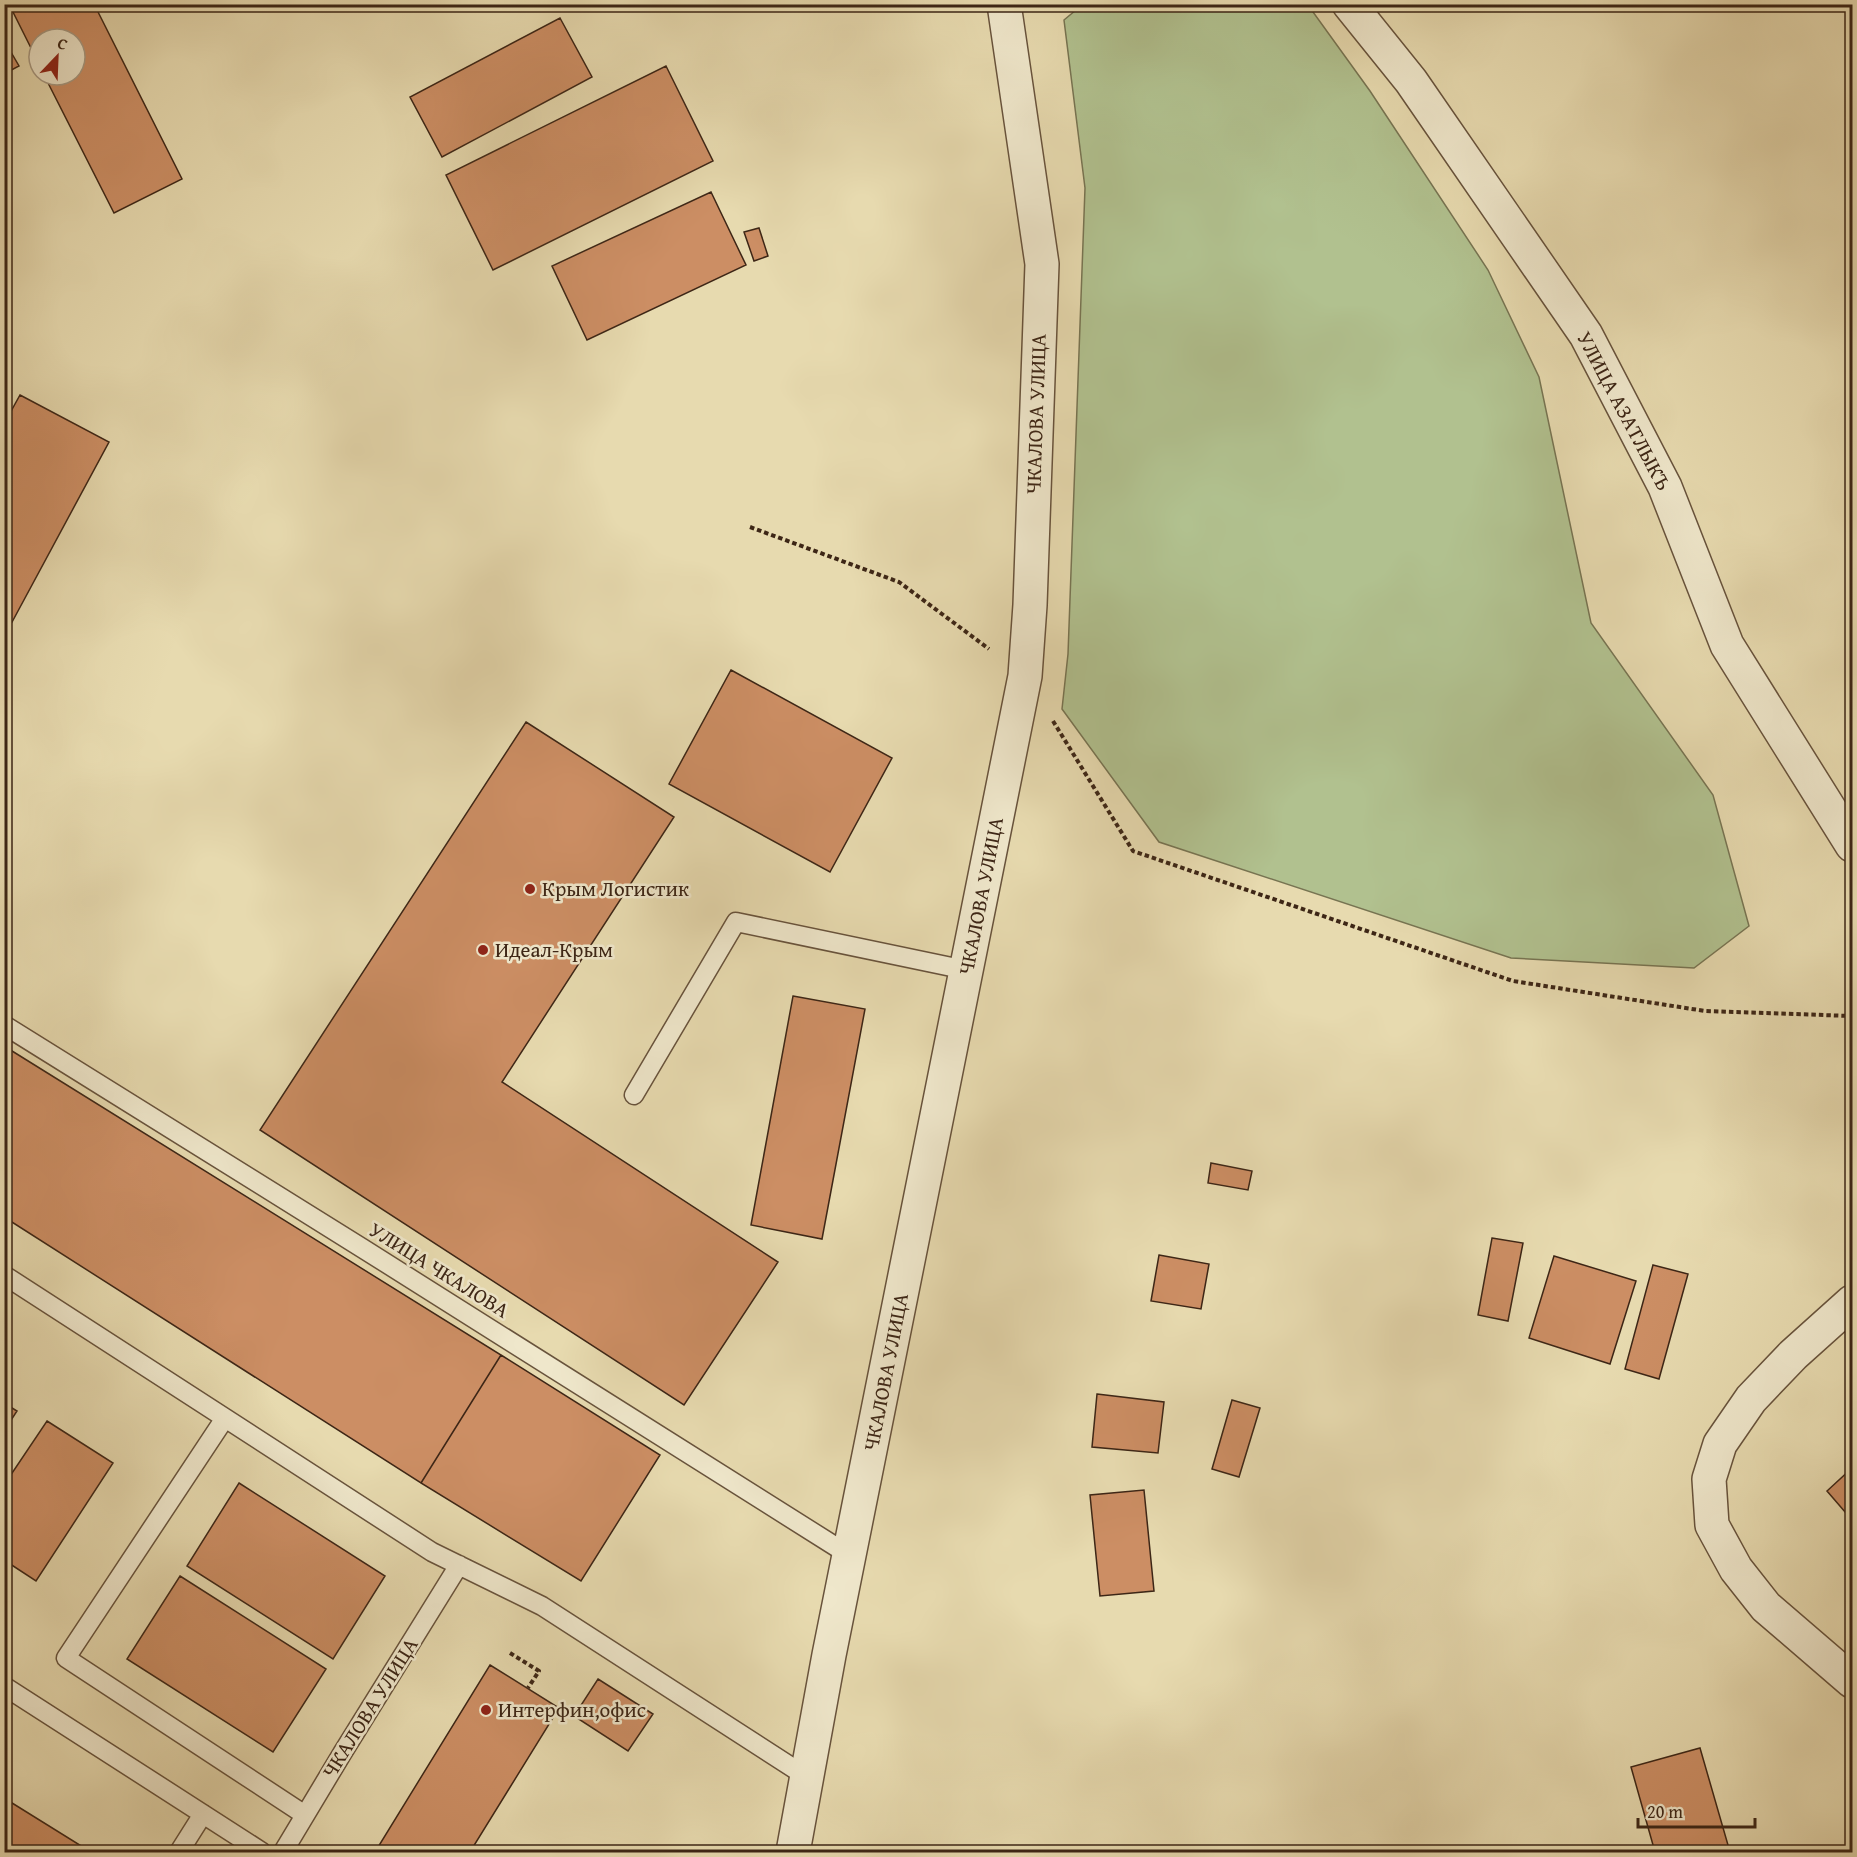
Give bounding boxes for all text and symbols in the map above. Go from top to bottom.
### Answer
north arrow [27,27,87,87]
text: С [54,30,72,56]
street label: УЛИЦА АЗАТЛЫКЪ [1569,326,1680,496]
street label: ЧКАЛОВА УЛИЦА [1017,333,1054,495]
street label: ЧКАЛОВА УЛИЦА [950,814,1011,978]
place label: Крым Логистик [542,873,689,904]
marker: Крым Логистик [523,882,537,896]
place label: Идеал-Крым [495,934,613,965]
marker: Идеал-Крым [476,943,490,957]
street label: УЛИЦА ЧКАЛОВА [363,1214,516,1325]
street label: ЧКАЛОВА УЛИЦА [855,1290,916,1454]
street label: ЧКАЛОВА УЛИЦА [314,1631,425,1784]
place label: Интерфин,офис [498,1694,646,1725]
marker: Интерфин,офис [479,1703,493,1717]
scale bar [1638,1791,1755,1829]
text: 20 m [1647,1798,1683,1825]

